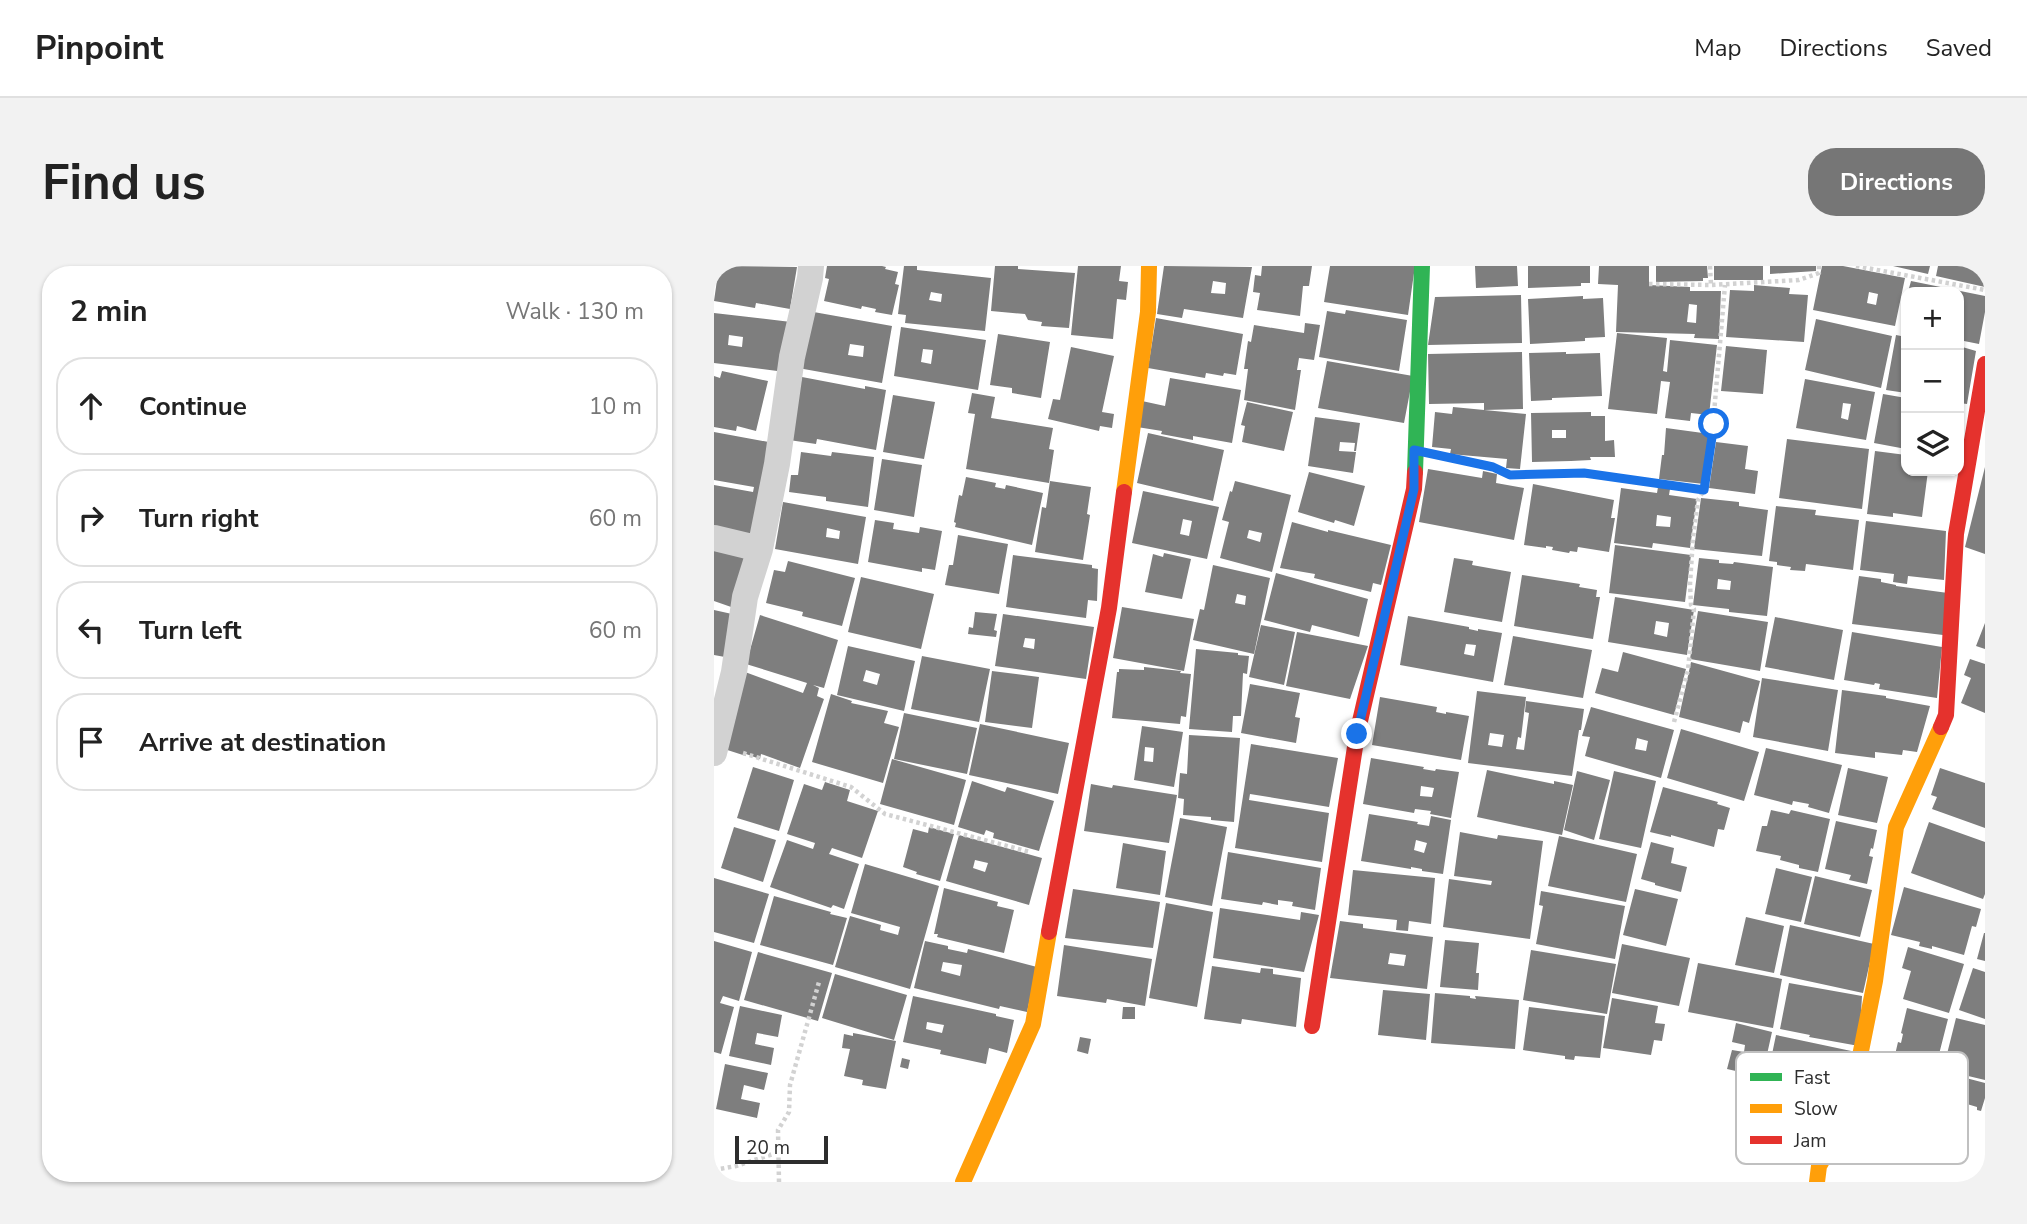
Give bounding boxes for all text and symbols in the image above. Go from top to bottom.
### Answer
text: Pinpoint [35,26,163,71]
text: Map [1694,32,1741,64]
text: Directions [1779,32,1888,64]
text: Saved [1926,32,1992,64]
button: Directions [1808,148,1985,216]
text: Find us [42,149,206,216]
map controls [1901,287,1964,476]
button: + [1901,287,1964,350]
text: 2 min [70,291,148,332]
text: Walk · 130 m [505,296,644,327]
button: − [1901,350,1964,413]
icon: ahead [72,387,110,425]
text: Continue [139,389,247,424]
text: 10 m [589,391,642,422]
route start [1698,408,1729,439]
button: layers [1901,413,1964,476]
icon: right [72,499,110,537]
text: Turn right [139,501,258,536]
text: 60 m [589,503,642,534]
icon: left [72,611,110,649]
text: Turn left [139,613,242,648]
text: 60 m [589,615,642,646]
route end [1341,718,1372,749]
icon: arrive [72,723,110,761]
text: Arrive at destination [139,725,386,760]
legend [1736,1052,1968,1164]
text: Fast [1794,1065,1830,1091]
text: Slow [1794,1096,1838,1122]
text: Jam [1793,1128,1827,1154]
scale bar [735,1133,828,1165]
text: 20 m [746,1135,790,1161]

